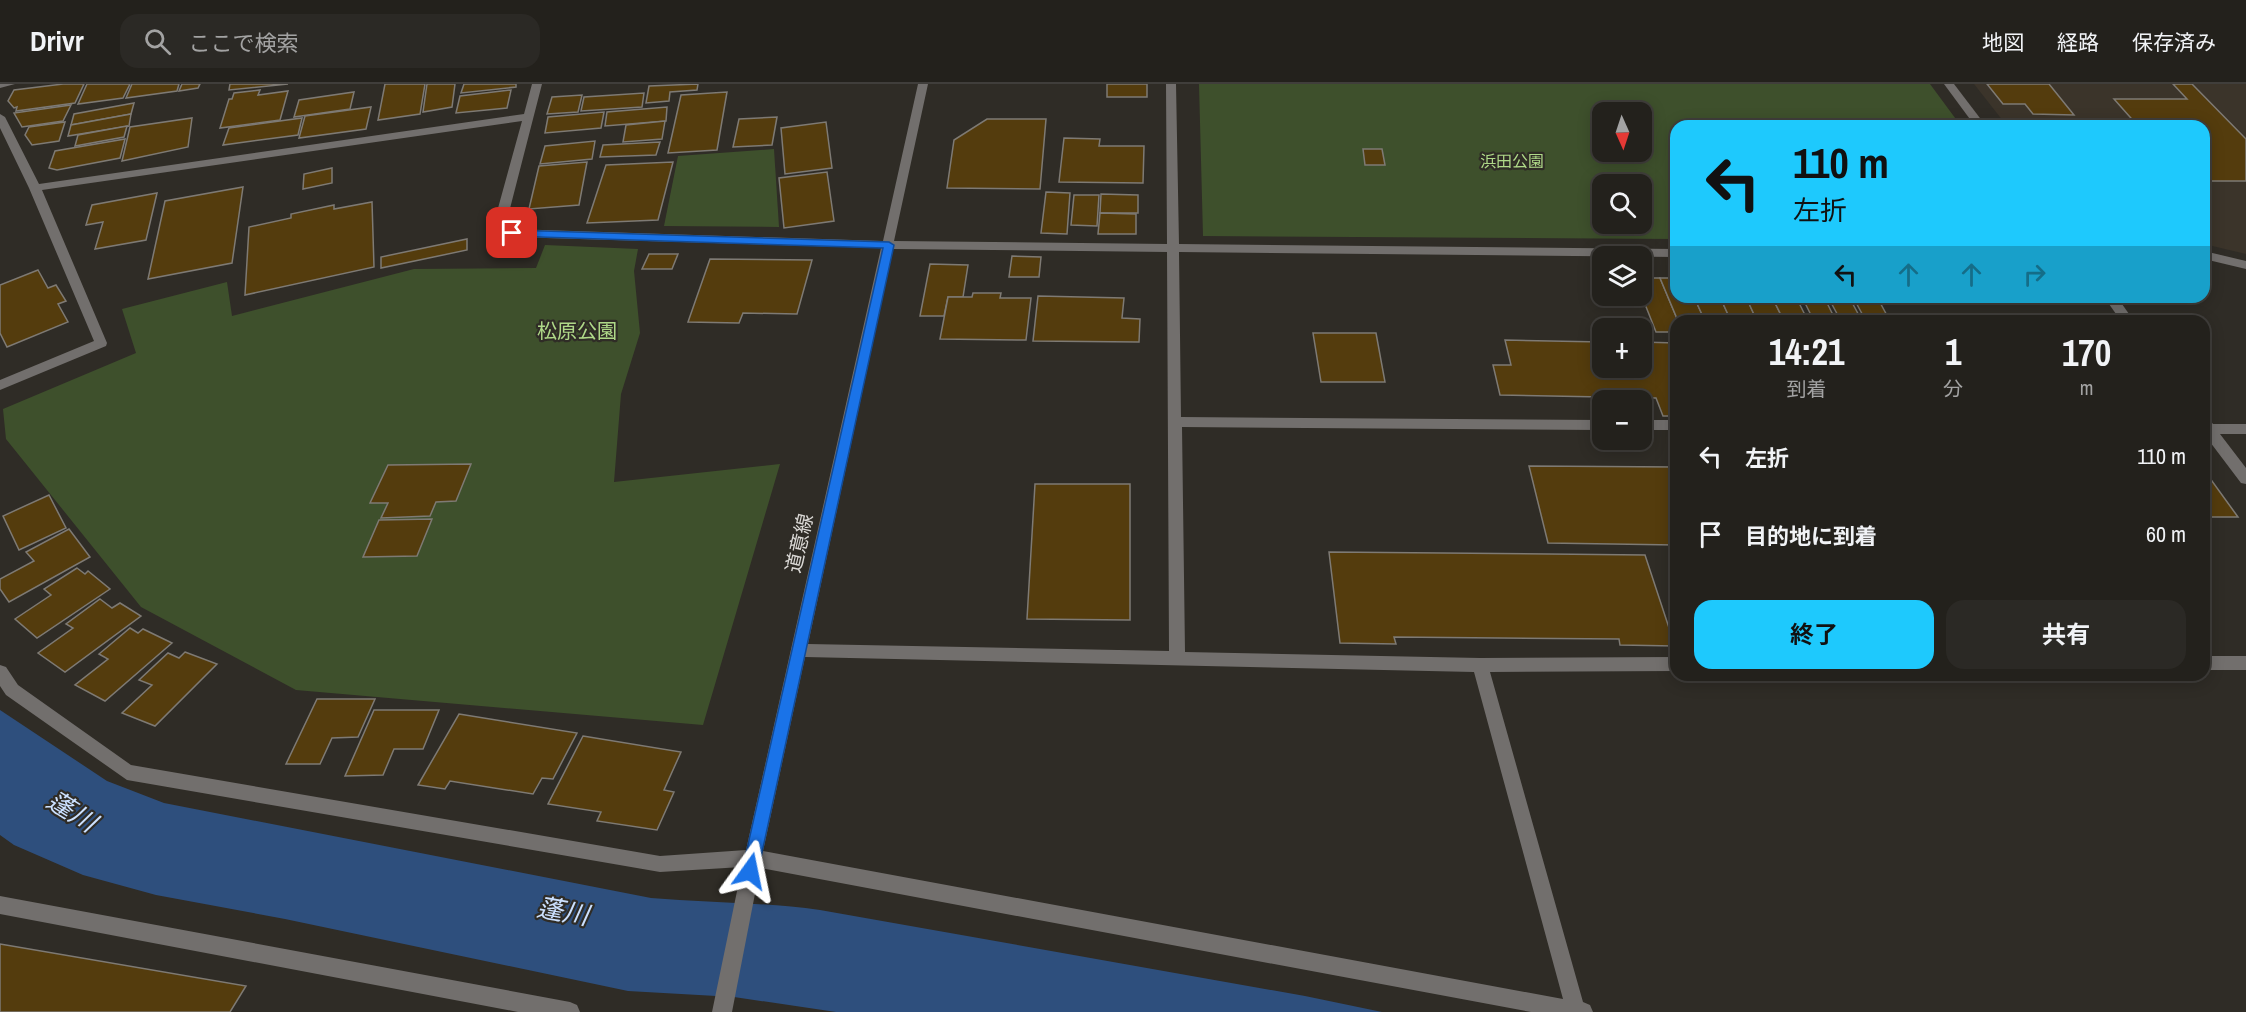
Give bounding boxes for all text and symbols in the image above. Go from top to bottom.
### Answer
search box [120,14,540,68]
text: Drivr [30,22,84,60]
icon: search [141,25,174,58]
text: ここで検索 [189,28,299,58]
text: 地図 [1982,28,2024,57]
text: 経路 [2057,28,2099,57]
text: 保存済み [2132,28,2216,57]
north arrow [1592,102,1652,162]
map controls [1592,102,1652,450]
text: 110 m [1793,135,1889,191]
icon: left [1694,144,1772,222]
park label: 浜田公園 [1480,150,1544,172]
button: search [1592,174,1652,234]
text: 左折 [1793,192,1847,228]
pin [486,207,537,258]
icon: arrive [495,216,528,249]
button: layers [1592,246,1652,306]
icon: left [1829,258,1862,291]
icon: ahead [1892,258,1925,291]
icon: ahead [1955,258,1988,291]
icon: right [2018,258,2051,291]
park label: 松原公園 [537,317,617,344]
button: + [1592,318,1652,378]
text: 14:21 [1769,328,1844,376]
text: 1 [1945,328,1961,376]
text: 170 [2062,329,2111,377]
text: m [2080,374,2093,401]
text: 到着 [1787,375,1827,402]
text: 分 [1943,375,1963,402]
button: − [1592,390,1652,450]
icon: left [1694,440,1727,473]
text: 110 m [2137,441,2186,471]
text: 左折 [1745,443,1789,473]
street label: 道意線 [779,511,819,575]
icon: arrive [1694,518,1727,551]
text: 60 m [2146,519,2186,549]
text: 目的地に到着 [1745,521,1877,551]
button: 終了 [1694,600,1934,669]
button: 共有 [1946,600,2186,669]
water label: 蓬川 [41,782,106,841]
position arrow [718,839,782,903]
water label: 蓬川 [534,889,595,933]

